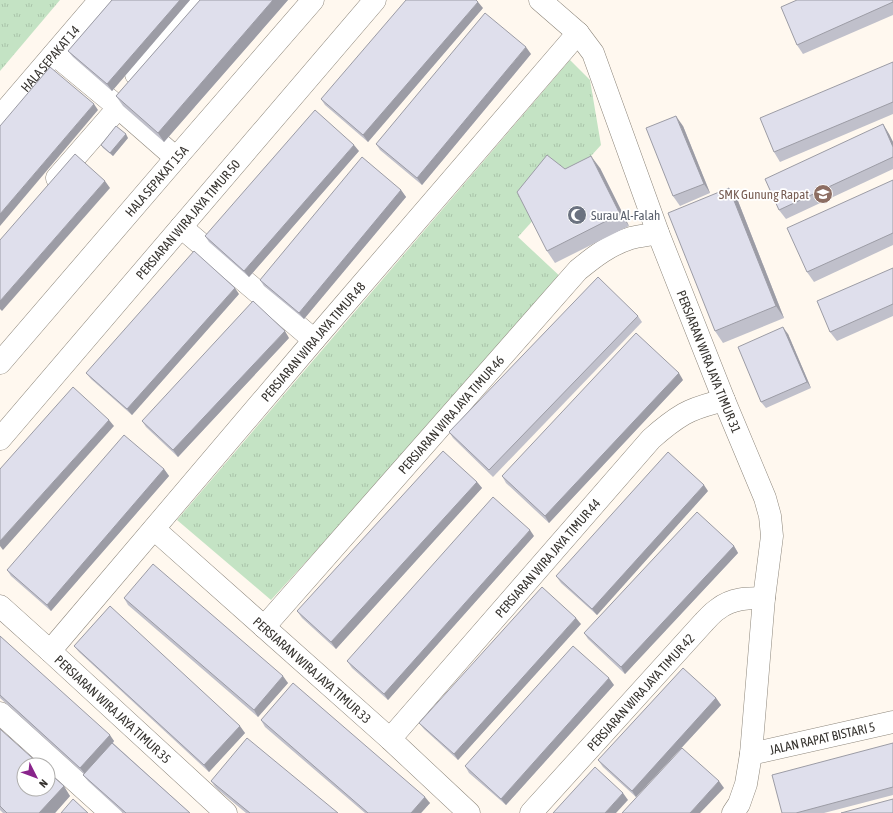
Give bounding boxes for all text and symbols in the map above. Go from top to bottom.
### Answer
street label: HALA SEPAKAT 14 [18,22,82,95]
street label: HALA SEPAKAT 15A [122,142,191,219]
street label: PERSIARAN WIRA JAYA TIMUR 50 [132,156,243,282]
school or university icon: SMK Gunung Rapat [812,183,834,205]
place label: SMK Gunung Rapat [719,187,809,202]
mosque icon: Surau Al-Falah [566,204,588,226]
place label: Surau Al-Falah [591,208,660,223]
street label: PERSIARAN WIRA JAYA TIMUR 48 [258,279,368,404]
street label: PERSIARAN WIRA JAYA TIMUR 31 [674,288,744,435]
street label: PERSIARAN WIRA JAYA TIMUR 46 [395,352,507,477]
street label: PERSIARAN WIRA JAYA TIMUR 44 [492,495,603,620]
street label: PERSIARAN WIRA JAYA TIMUR 33 [250,614,374,726]
street label: PERSIARAN WIRA JAYA TIMUR 42 [584,631,697,754]
street label: PERSIARAN WIRA JAYA TIMUR 35 [52,652,174,766]
street label: JALAN RAPAT BISTARI 5 [768,719,876,757]
north arrow [16,757,56,797]
text: N [37,777,50,790]

